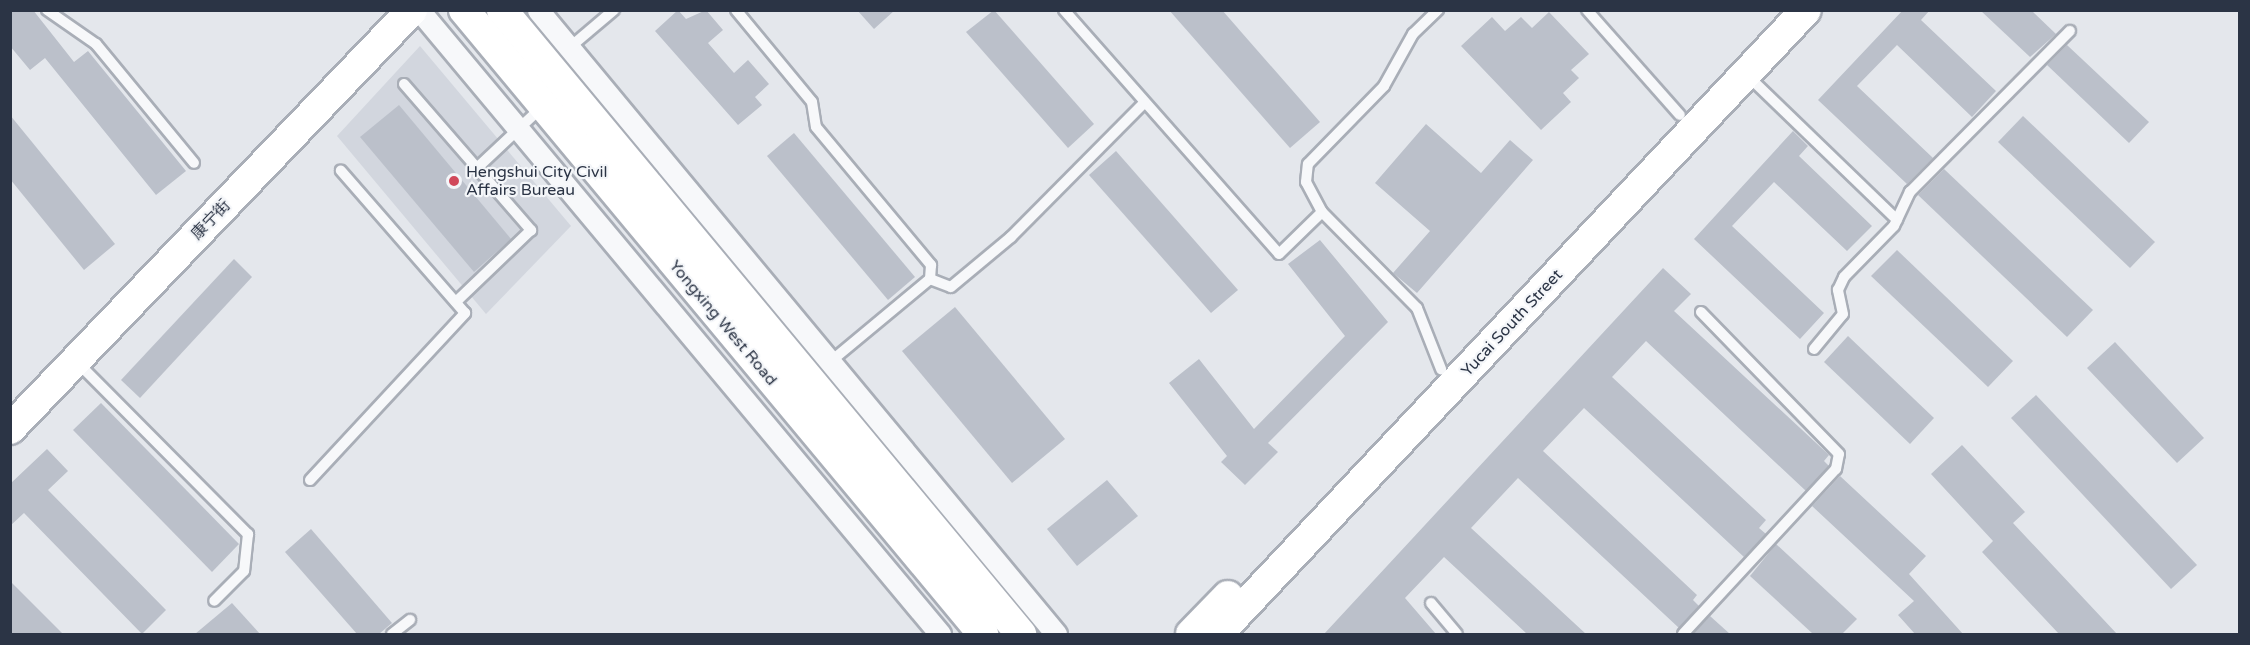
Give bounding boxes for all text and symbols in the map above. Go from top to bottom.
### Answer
place label: Hengshui City Civil Affairs Bureau [466,162,607,200]
marker: Hengshui City Civil Affairs Bureau [447,174,461,188]
street label: 康宁街 [187,196,235,244]
street label: Yongxing West Road [665,256,781,390]
street label: Yucai South Street [1457,265,1567,381]

